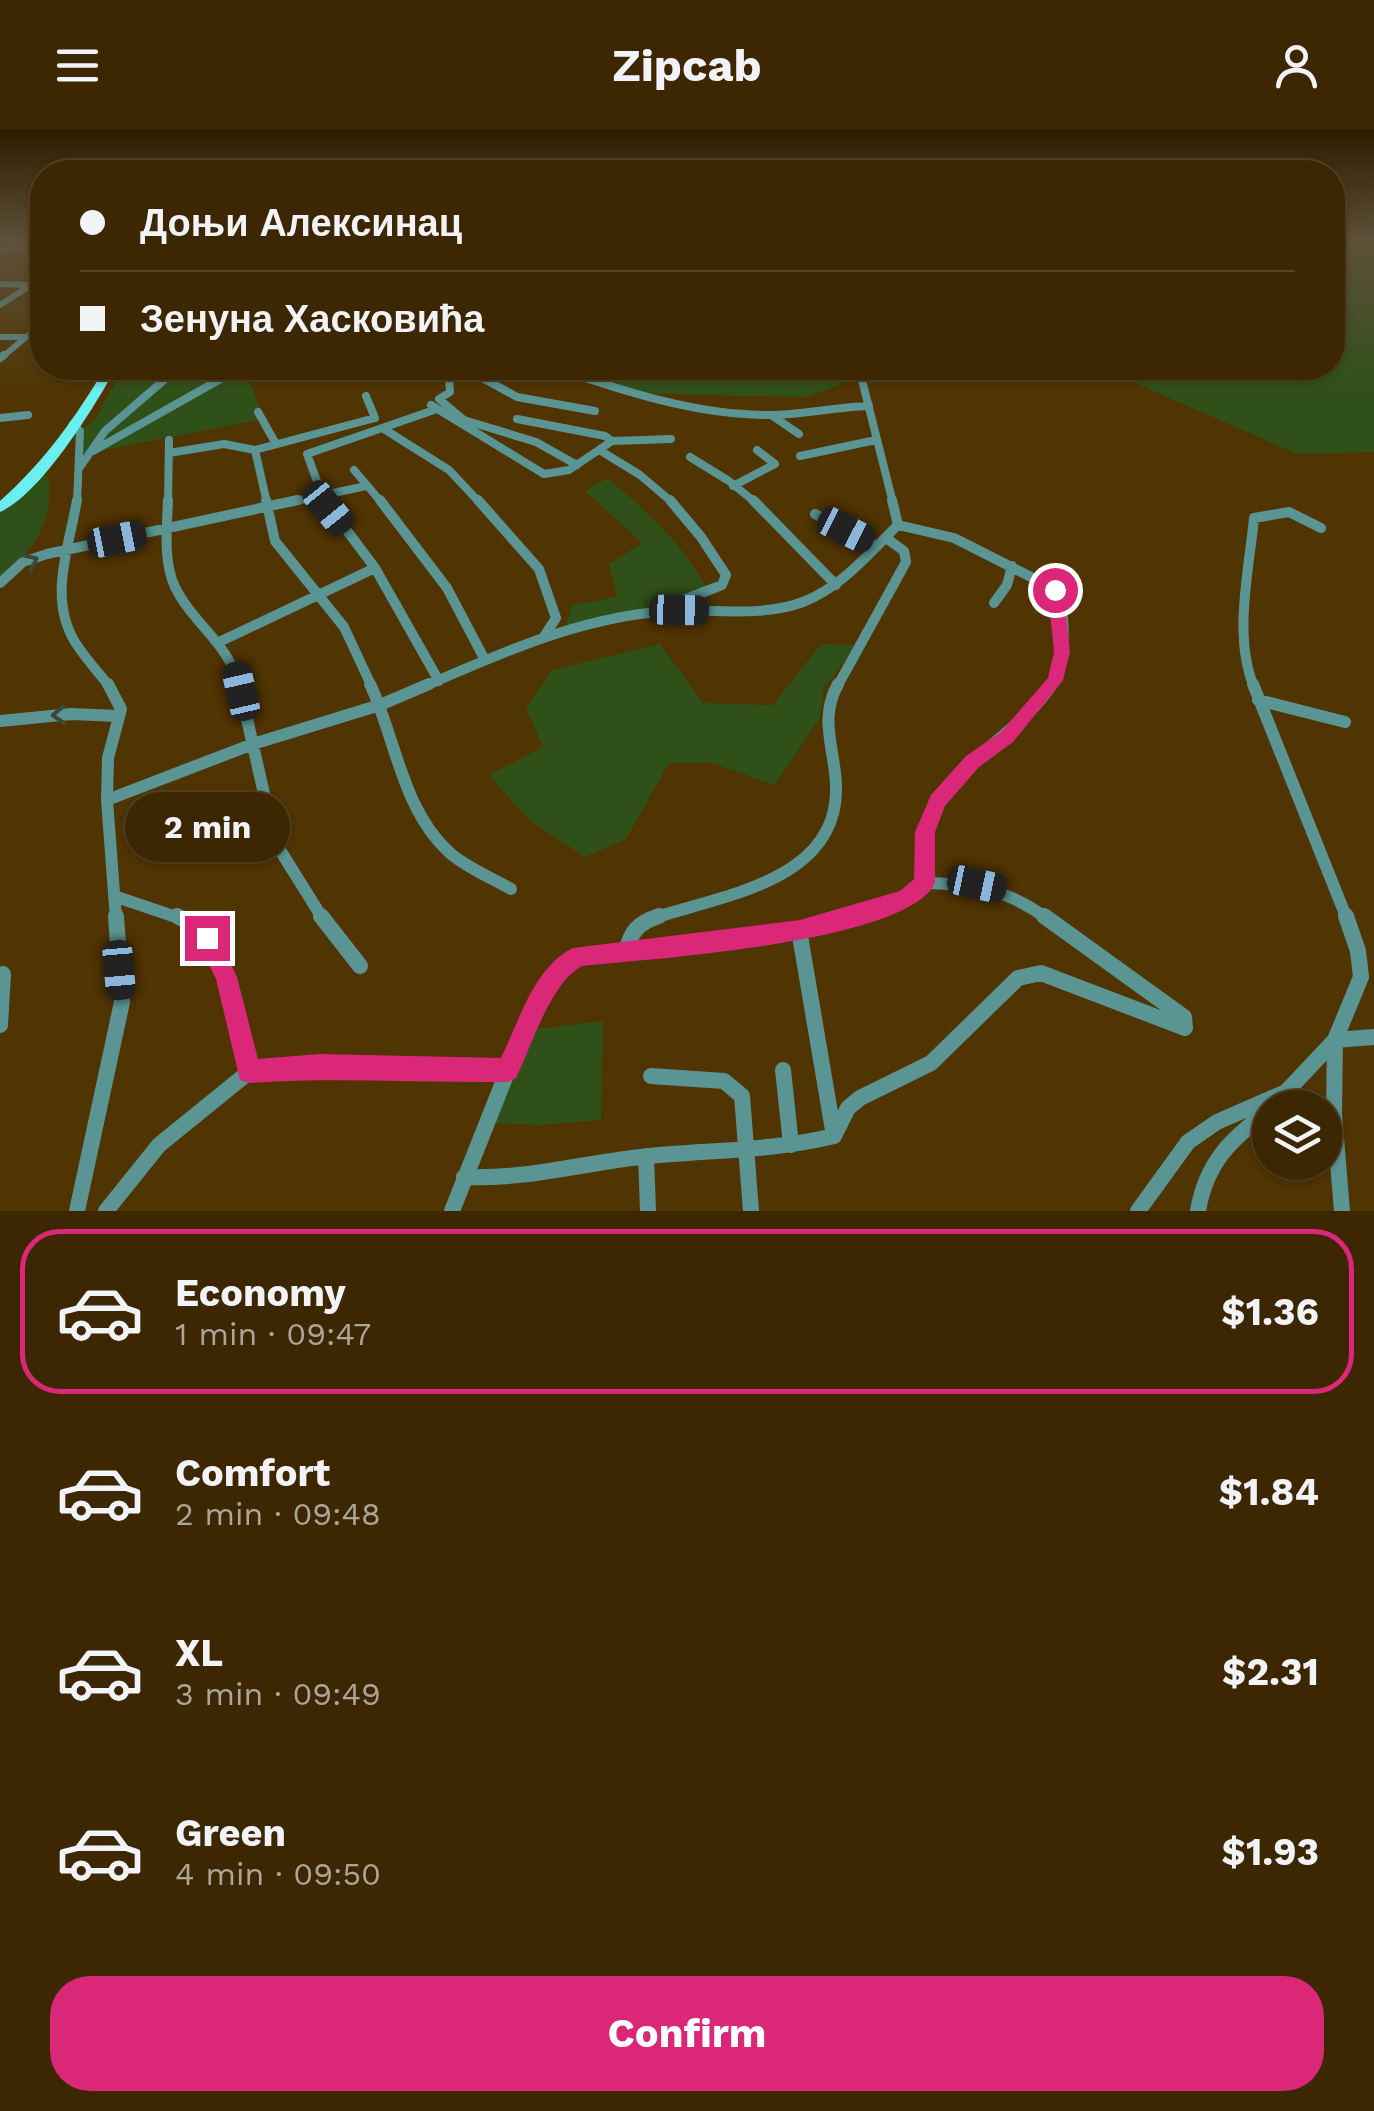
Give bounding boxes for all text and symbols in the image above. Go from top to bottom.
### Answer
icon: menu [50,38,105,93]
icon: person [1269,38,1324,93]
text: Zipcab [612,39,762,92]
text: Доњи Алексинац [140,201,462,245]
text: Зенуна Хасковића [140,297,484,341]
car [297,475,359,541]
car [812,503,880,557]
car [85,519,149,559]
one-way arrow [20,554,38,574]
route start [1033,568,1078,613]
car [649,594,709,626]
car [220,658,262,724]
one-way arrow [51,705,67,726]
callout: 2 min [124,793,290,863]
text: 2 min [164,808,251,846]
car [945,863,1009,905]
route end [185,916,230,961]
car [101,939,137,1001]
map controls [1252,1090,1342,1180]
button: layers [1252,1090,1342,1180]
icon: car [55,1267,145,1357]
text: Economy [175,1271,346,1315]
text: $1.36 [1221,1290,1319,1334]
text: 1 min · 09:47 [175,1315,371,1353]
icon: car [55,1447,145,1537]
text: Comfort [175,1451,330,1495]
text: $1.84 [1219,1470,1319,1514]
text: 2 min · 09:48 [175,1495,381,1533]
icon: car [55,1627,145,1717]
text: XL [175,1631,223,1675]
text: $2.31 [1222,1650,1319,1694]
text: 3 min · 09:49 [175,1675,381,1713]
icon: car [55,1807,145,1897]
text: Green [175,1811,286,1855]
text: $1.93 [1222,1830,1319,1874]
text: 4 min · 09:50 [175,1855,381,1893]
button: Confirm [50,1976,1324,2091]

